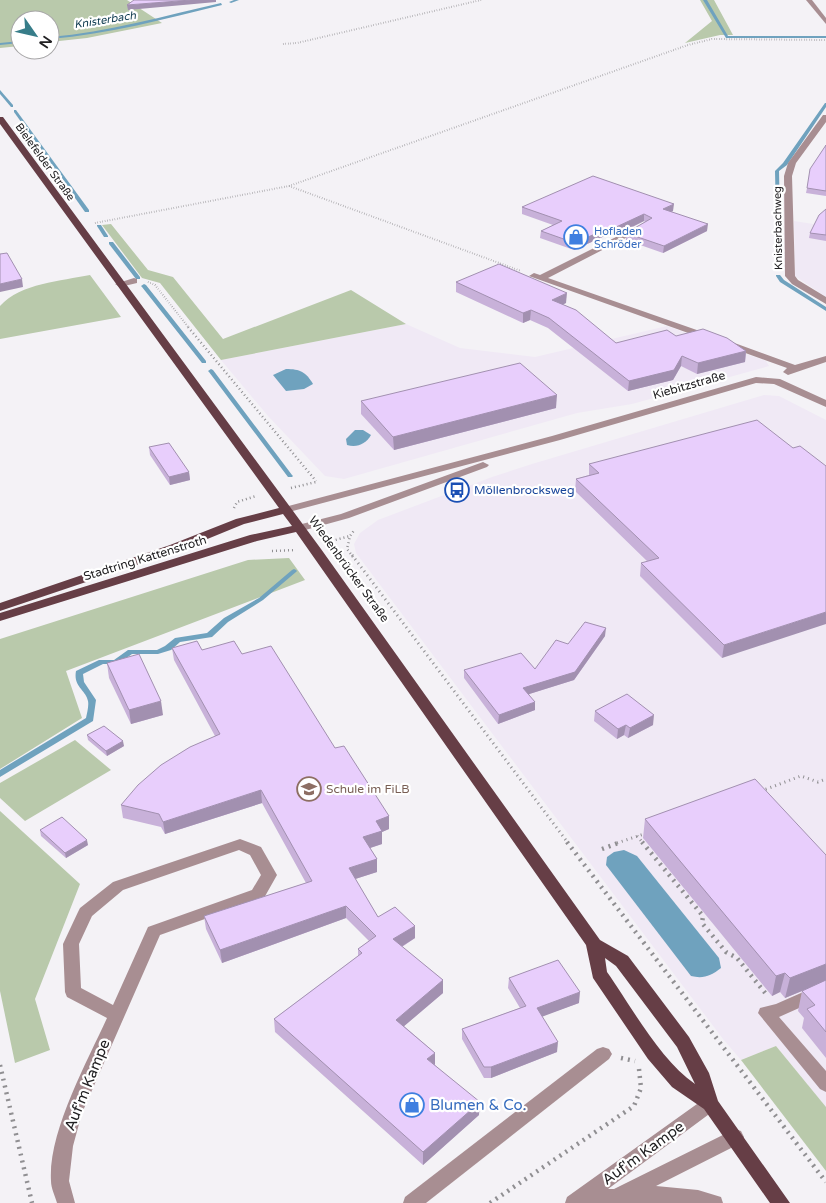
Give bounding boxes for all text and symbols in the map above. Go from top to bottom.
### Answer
water label: Knisterbach [73,9,137,31]
north arrow [10,10,60,60]
text: N [35,33,56,51]
street label: Bielefelder Straße [13,121,77,203]
street label: Knisterbachweg [771,186,785,270]
shop icon: Hofladen Schröder [563,224,589,250]
place label: Hofladen Schröder [594,225,642,251]
street label: Kiebitzstraße [651,368,727,402]
bus stop icon: Möllenbrocksweg [444,477,470,503]
place label: Möllenbrocksweg [474,483,574,497]
street label: Wiedenbrücker Straße [306,513,392,625]
street label: Stadtring Kattenstroth [82,533,208,583]
school or university icon: Schule im FiLB [296,776,322,802]
place label: Schule im FiLB [326,782,410,796]
street label: Auf'm Kampe [60,1037,114,1133]
shop icon: Blumen & Co. [399,1092,425,1118]
place label: Blumen & Co. [430,1096,526,1114]
street label: Auf'm Kampe [598,1117,688,1189]

